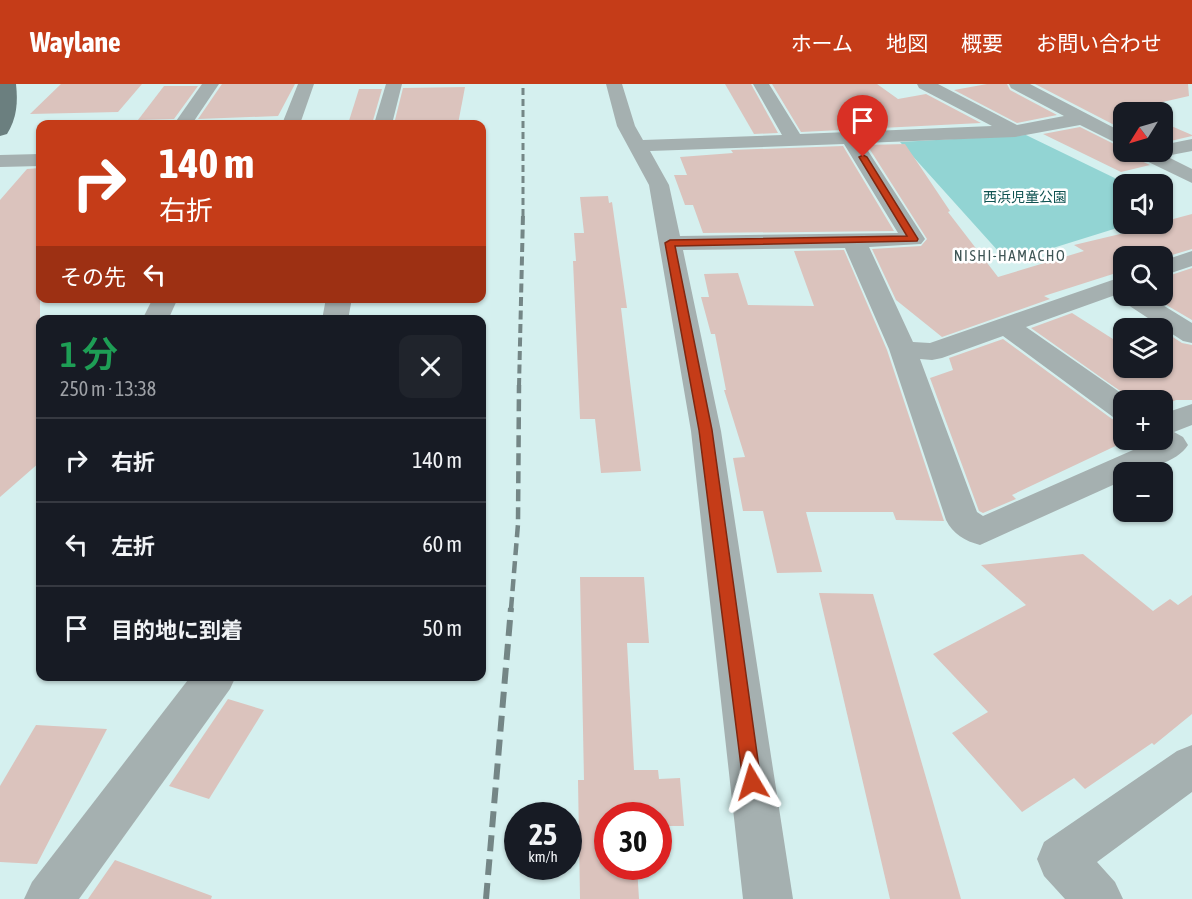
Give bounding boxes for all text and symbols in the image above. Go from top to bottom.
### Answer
text: Waylane [30,26,121,58]
text: ホーム [791,31,853,55]
text: 地図 [886,31,928,55]
text: 概要 [961,31,1003,55]
text: お問い合わせ [1036,31,1162,55]
pin [837,95,888,157]
north arrow [1113,102,1173,162]
map controls [1113,102,1173,522]
icon: arrive [846,104,879,137]
text: 140 m [159,139,254,187]
icon: right [60,144,138,222]
button: sound [1113,174,1173,234]
park label: 西浜児童公園 [983,189,1067,205]
text: 右折 [159,195,213,226]
button: search [1113,246,1173,306]
district label: NISHI-HAMACHO [954,247,1066,264]
icon: left [138,258,171,291]
text: その先 [60,264,126,290]
button: layers [1113,318,1173,378]
text: 1 分 [60,333,118,375]
button: close [399,335,462,398]
text: 250 m · 13:38 [60,377,156,400]
button: + [1113,390,1173,450]
icon: right [60,444,93,477]
text: 140 m [412,447,462,473]
text: 右折 [111,449,155,475]
button: − [1113,462,1173,522]
icon: left [60,528,93,561]
text: 60 m [422,531,462,557]
text: 左折 [111,533,155,559]
icon: arrive [60,612,93,645]
text: 50 m [422,615,462,641]
text: 目的地に到着 [111,617,243,643]
position arrow [720,750,784,814]
speed limit sign: 30 [594,802,672,880]
text: 25 [529,817,557,851]
text: km/h [528,848,558,865]

